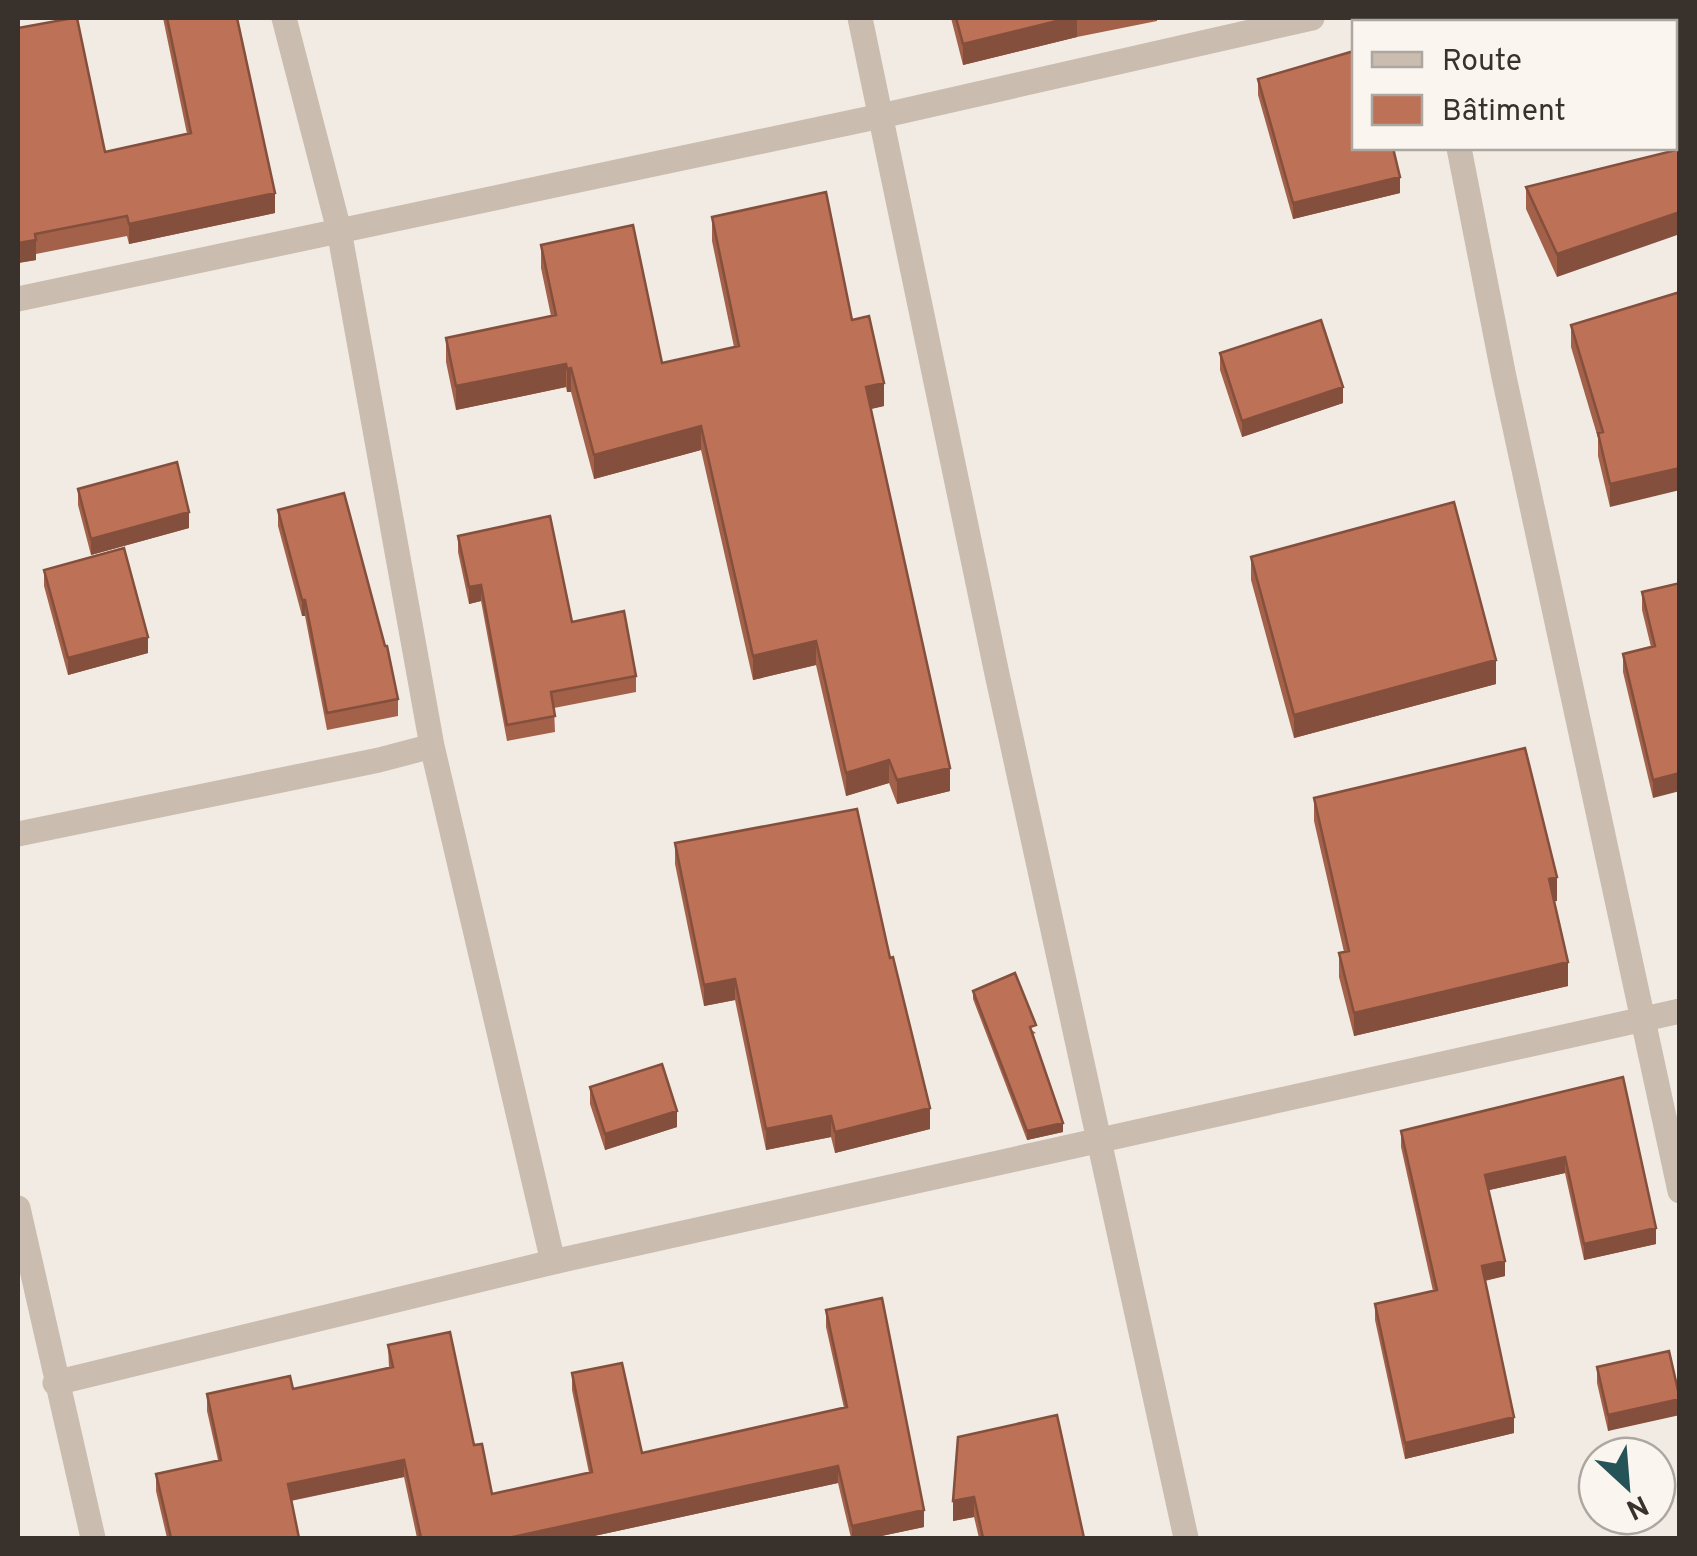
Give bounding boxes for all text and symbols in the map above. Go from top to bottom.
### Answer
legend [1352,20,1677,150]
text: Route [1442,44,1522,81]
text: Bâtiment [1442,94,1566,131]
north arrow [1577,1436,1677,1536]
text: N [1620,1485,1654,1526]

